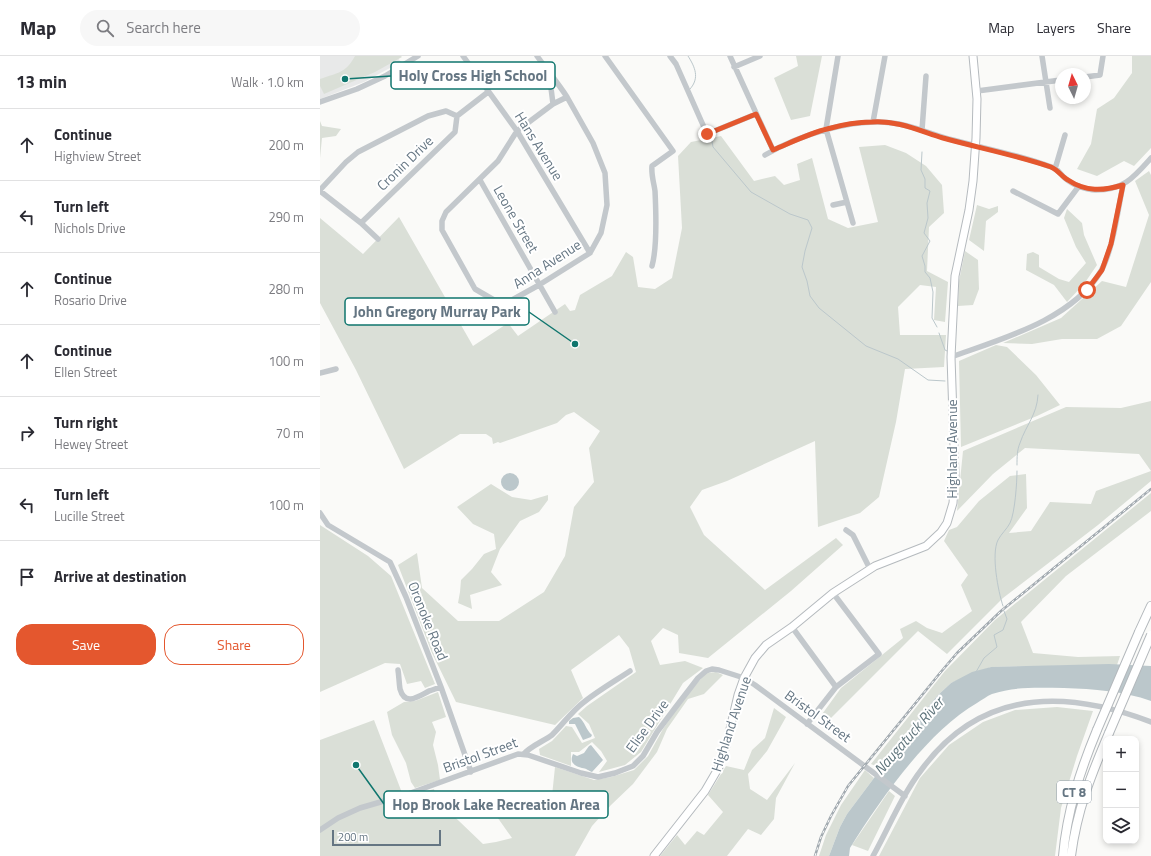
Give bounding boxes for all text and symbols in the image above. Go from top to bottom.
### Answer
search box [80,10,360,46]
text: Map [20,13,56,42]
text: Search here [126,16,201,39]
icon: search [94,17,116,39]
text: Map [988,17,1014,38]
text: Layers [1036,17,1075,38]
text: Share [1097,17,1131,38]
callout: Holy Cross High School [391,62,555,89]
text: Holy Cross High School [399,64,547,87]
north arrow [1055,68,1091,104]
text: 13 min [16,69,67,95]
text: Walk · 1.0 km [231,72,304,92]
street label: Hans Avenue [510,107,569,184]
text: Continue [54,123,112,146]
route end [698,125,716,143]
street label: Cronin Drive [372,130,438,195]
icon: ahead [16,134,38,156]
text: 200 m [268,135,304,155]
text: Highview Street [54,146,141,166]
street label: Leone Street [489,181,544,256]
text: Turn left [54,195,109,218]
icon: left [16,206,38,228]
text: 290 m [268,207,304,227]
text: Nichols Drive [54,218,126,238]
street label: Anna Avenue [509,234,585,293]
text: Continue [54,267,112,290]
icon: ahead [16,278,38,300]
text: 280 m [268,279,304,299]
route start [1078,281,1096,299]
text: Rosario Drive [54,290,127,310]
callout: John Gregory Murray Park [345,298,529,325]
text: John Gregory Murray Park [353,300,521,323]
text: Continue [54,339,112,362]
icon: ahead [16,350,38,372]
text: 100 m [268,351,304,371]
text: Ellen Street [54,362,117,382]
street label: Highland Avenue [941,399,962,499]
text: Turn right [54,411,118,434]
icon: right [16,422,38,444]
text: 70 m [276,423,304,443]
text: Hewey Street [54,434,128,454]
text: Turn left [54,483,109,506]
icon: left [16,494,38,516]
text: 100 m [268,495,304,515]
text: Lucille Street [54,506,125,526]
text: Arrive at destination [54,565,187,588]
icon: arrive [16,566,38,588]
street label: Oronoke Road [403,578,454,663]
button: Save [16,624,156,665]
button: Share [164,624,304,665]
street label: Highland Avenue [705,673,756,774]
street label: Bristol Street [781,684,856,747]
water label: Naugatuck River [868,690,951,780]
street label: Elise Drive [620,695,673,757]
street label: Bristol Street [440,731,520,778]
map controls [1103,736,1139,844]
button: + [1103,736,1139,772]
button: − [1103,772,1139,808]
road number: CT 8 [1057,781,1091,803]
callout: Hop Brook Lake Recreation Area [384,791,608,818]
text: Hop Brook Lake Recreation Area [392,793,600,816]
button: layers [1103,808,1139,844]
scale bar [332,828,441,847]
text: 200 m [338,829,368,845]

